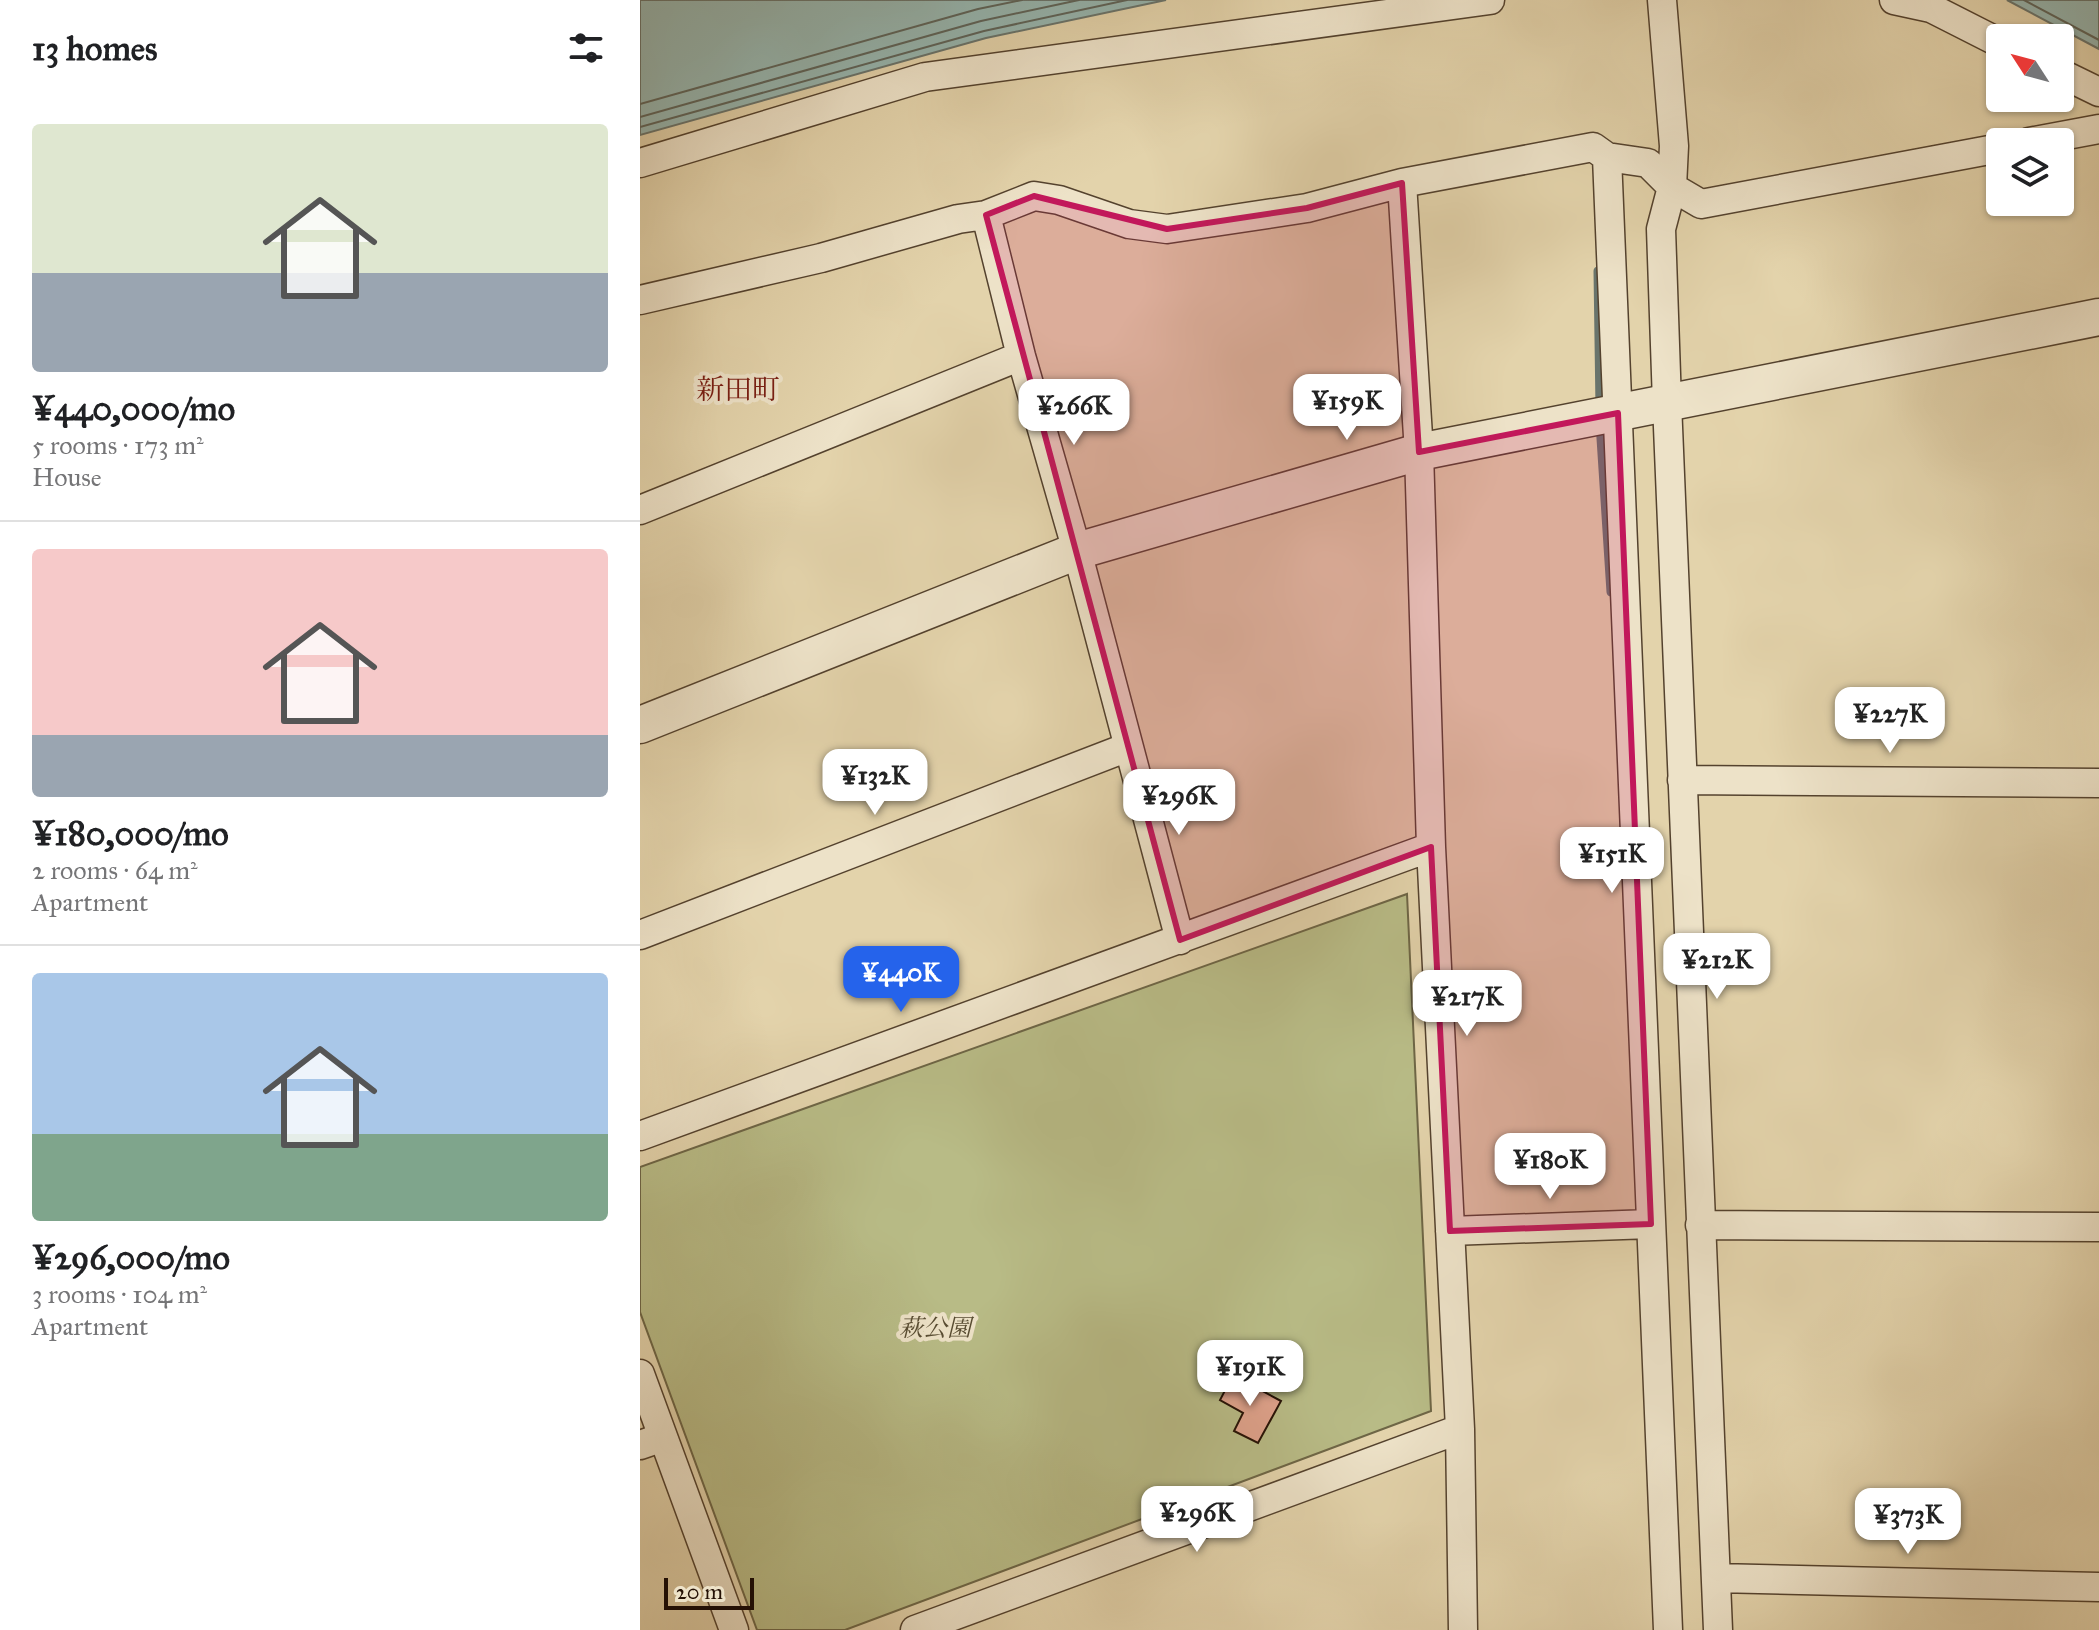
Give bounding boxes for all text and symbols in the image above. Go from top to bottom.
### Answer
north arrow [1986,24,2074,112]
map controls [1986,24,2074,216]
icon: filters [564,26,608,70]
text: 13 homes [32,28,157,69]
button: layers [1986,128,2074,216]
icon: home [248,176,392,320]
district label: 新田町 [696,372,780,407]
pin: ¥159K [1291,374,1403,442]
pin: ¥266K [1018,379,1130,447]
text: ¥159K [1311,384,1383,416]
text: ¥440,000/mo [32,388,235,429]
text: ¥266K [1036,389,1112,421]
text: 5 rooms · 173 m² [32,429,204,461]
text: House [32,461,102,493]
icon: home [248,601,392,745]
pin: ¥227K [1834,687,1946,755]
text: ¥227K [1853,697,1927,729]
pin: ¥132K [819,749,931,817]
text: ¥132K [840,759,910,791]
pin: ¥296K [1123,769,1235,837]
text: ¥296K [1141,779,1217,811]
text: ¥180,000/mo [32,813,229,854]
pin: ¥151K [1556,827,1668,895]
text: ¥151K [1578,837,1646,869]
text: 2 rooms · 64 m² [32,854,198,886]
text: Apartment [32,886,148,918]
pin: ¥212K [1661,933,1773,1001]
text: ¥212K [1681,943,1753,975]
pin: ¥440K [845,946,957,1014]
text: ¥440K [861,956,941,988]
pin: ¥217K [1411,970,1523,1038]
text: ¥217K [1431,980,1503,1012]
icon: home [248,1025,392,1169]
pin: ¥180K [1494,1133,1606,1201]
text: ¥180K [1513,1143,1587,1175]
text: ¥296,000/mo [32,1237,230,1278]
text: 3 rooms · 104 m² [32,1278,207,1310]
text: Apartment [32,1310,148,1342]
park label: 萩公園 [899,1313,975,1343]
pin: ¥191K [1194,1340,1306,1408]
text: ¥191K [1215,1350,1285,1382]
pin: ¥296K [1141,1486,1253,1554]
pin: ¥373K [1852,1488,1964,1556]
text: ¥296K [1159,1496,1235,1528]
text: ¥373K [1873,1498,1943,1530]
scale bar [664,1574,754,1610]
text: 20 m [676,1578,723,1605]

